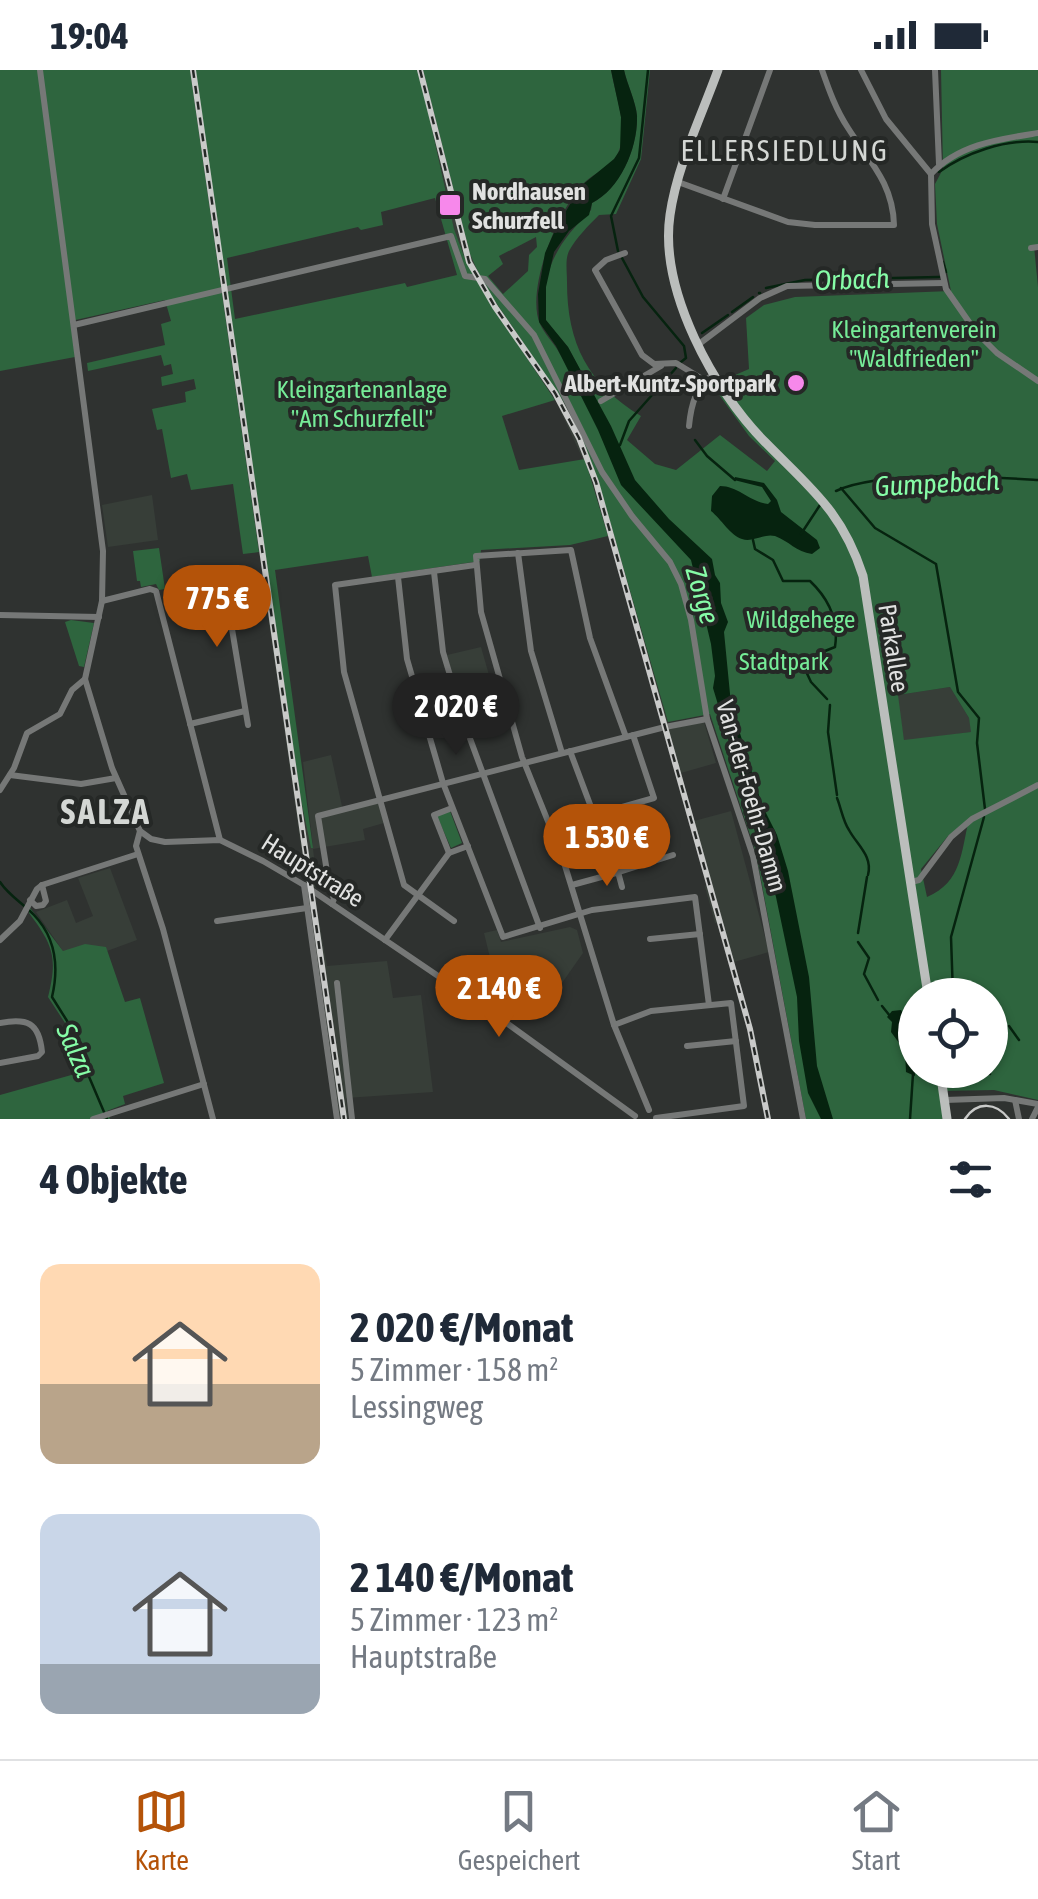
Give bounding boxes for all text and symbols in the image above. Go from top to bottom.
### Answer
text: 19:04 [50,14,129,57]
district label: ELLERSIEDLUNG [680,133,890,167]
place label: Nordhausen Schurzfell [472,177,586,234]
marker: Nordhausen Schurzfell [437,192,463,218]
water label: Orbach [814,262,890,296]
park label: Kleingartenverein "Waldfrieden" [831,315,997,372]
place label: Albert-Kuntz-Sportpark [563,369,777,397]
marker: Albert-Kuntz-Sportpark [785,372,807,394]
park label: Kleingartenanlage "Am Schurzfell" [277,375,447,432]
water label: Gumpebach [874,464,1001,502]
water label: Zorge [680,562,726,628]
pin: 775 € [147,565,287,650]
text: 775 € [185,579,249,616]
street label: Parkallee [873,602,915,694]
park label: Wildgehege [747,605,855,633]
park label: Stadtpark [739,647,829,675]
pin: 2 020 € [364,673,548,758]
text: 2 020 € [414,687,498,724]
street label: Van-der-Foehr-Damm [711,697,793,895]
district label: SALZA [61,791,151,831]
pin: 1 530 € [515,804,699,889]
text: 1 530 € [565,818,649,855]
street label: Hauptstraße [257,828,369,912]
pin: 2 140 € [407,955,591,1040]
text: 2 140 € [457,969,541,1006]
map controls [898,978,1008,1088]
button: locate [898,978,1008,1088]
water label: Salza [50,1017,102,1082]
icon: filters [943,1152,998,1207]
text: 4 Objekte [40,1155,188,1203]
text: 2 020 €/Monat [350,1303,573,1351]
icon: home [120,1304,240,1424]
text: 5 Zimmer · 158 m² [350,1351,558,1388]
text: Lessingweg [350,1388,483,1425]
text: 2 140 €/Monat [350,1553,573,1601]
icon: home [120,1554,240,1674]
text: 5 Zimmer · 123 m² [350,1601,558,1638]
text: Hauptstraße [350,1638,497,1675]
tab: Karte [134,1784,189,1876]
tab: Gespeichert [458,1784,580,1876]
tab: Start [849,1784,904,1876]

